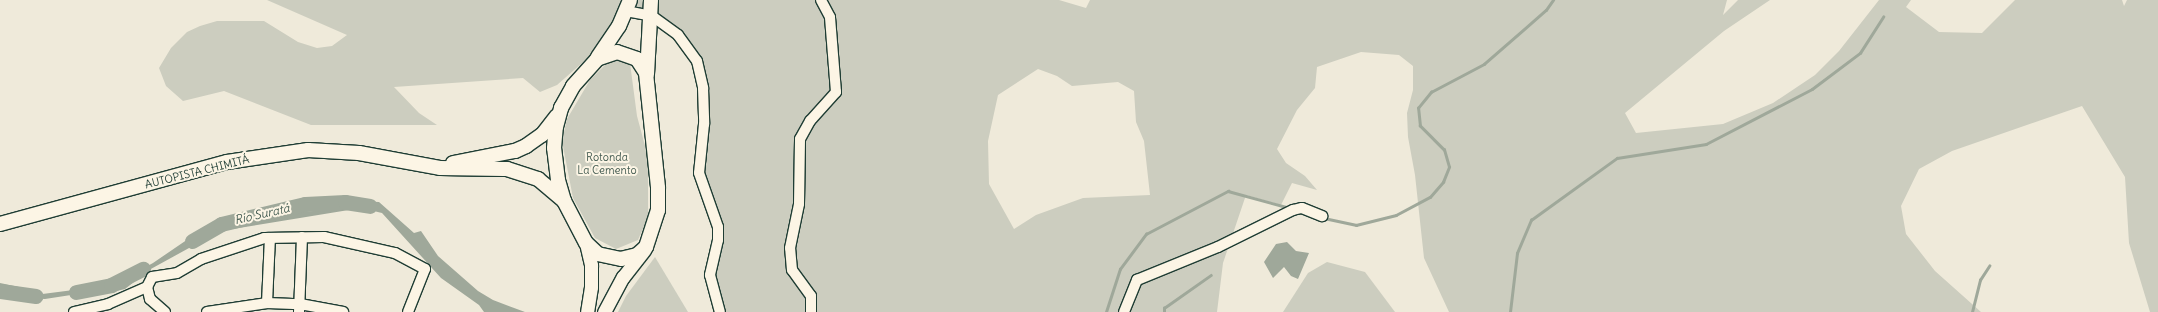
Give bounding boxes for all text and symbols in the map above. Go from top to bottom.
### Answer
park label: Rotonda La Cemento [577,151,637,177]
street label: AUTOPISTA CHIMITÁ [144,153,250,191]
water label: Río Suratá [233,201,291,227]

